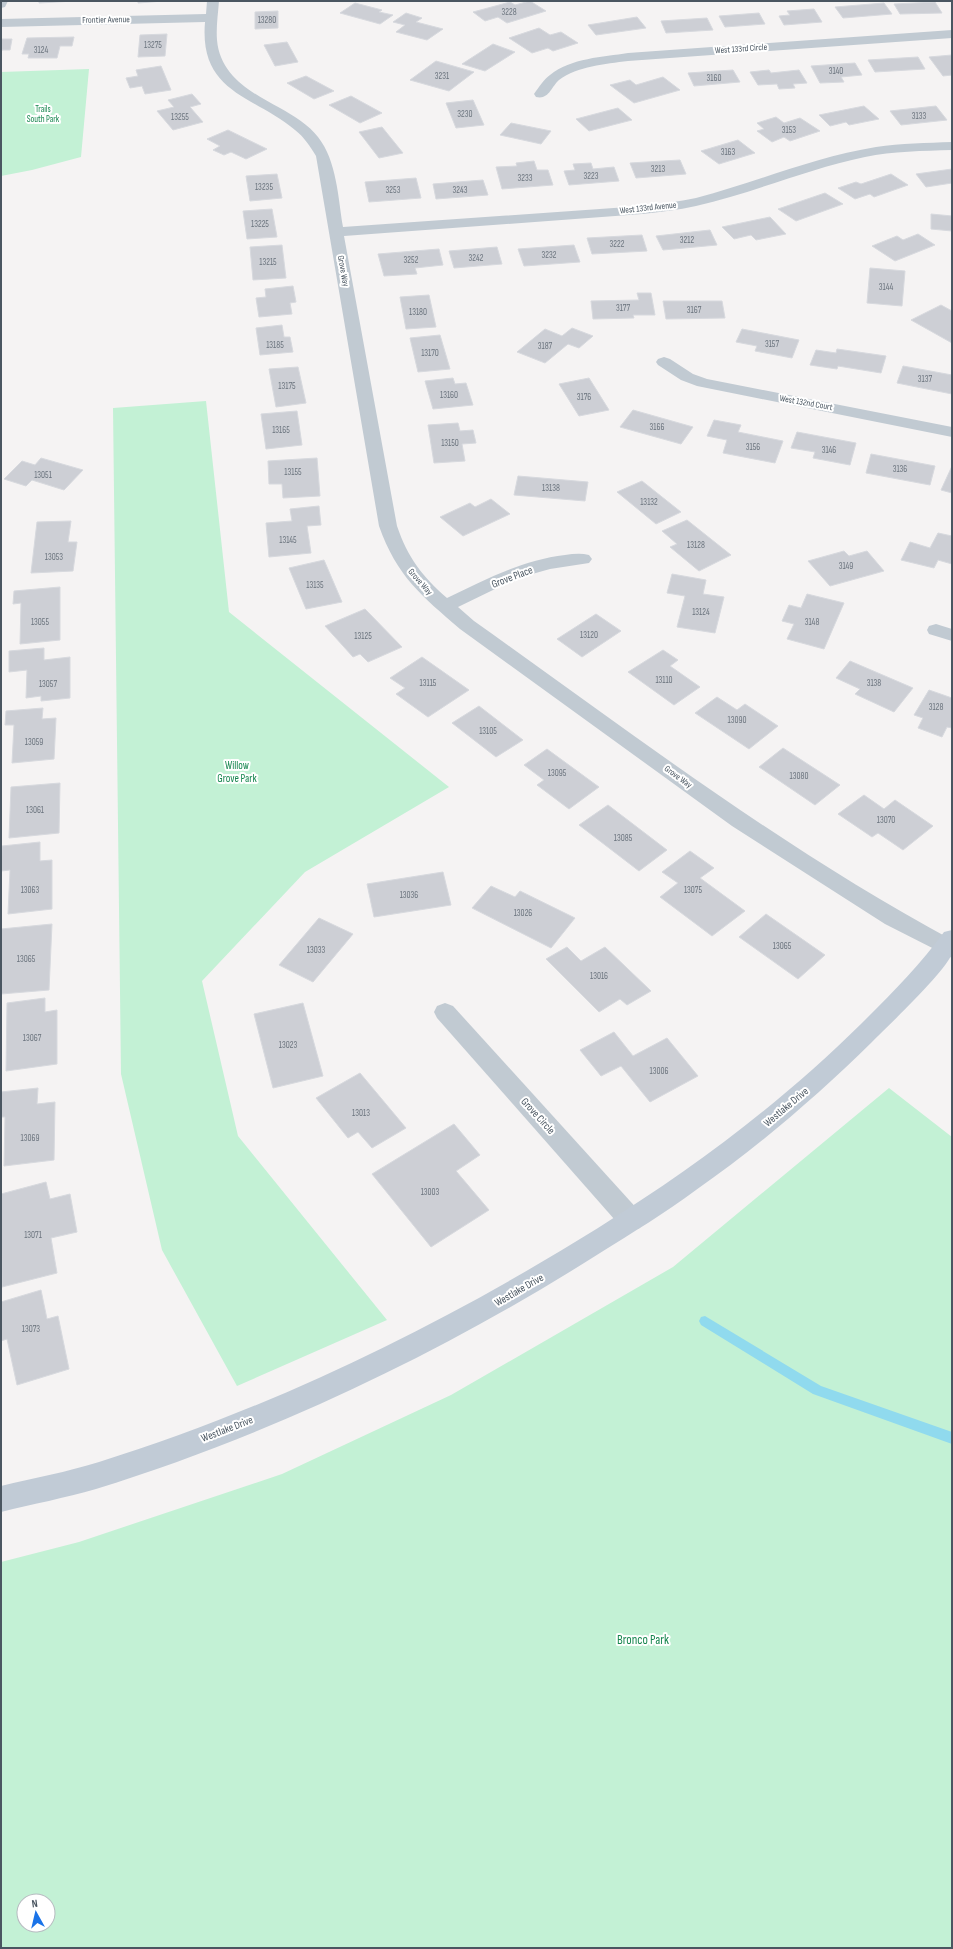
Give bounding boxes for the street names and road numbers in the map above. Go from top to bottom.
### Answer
street label: Frontier Avenue [82,14,130,26]
street label: West 133rd Circle [714,42,768,56]
street label: West 133rd Avenue [619,200,677,216]
street label: Grove Way [335,254,351,288]
street label: West 132nd Court [779,393,834,413]
street label: Grove Place [490,563,534,591]
street label: Grove Way [405,566,435,598]
street label: Grove Way [662,763,694,791]
street label: Westlake Drive [761,1085,811,1129]
street label: Grove Circle [518,1095,558,1137]
street label: Westlake Drive [492,1271,546,1309]
street label: Westlake Drive [199,1413,255,1445]

